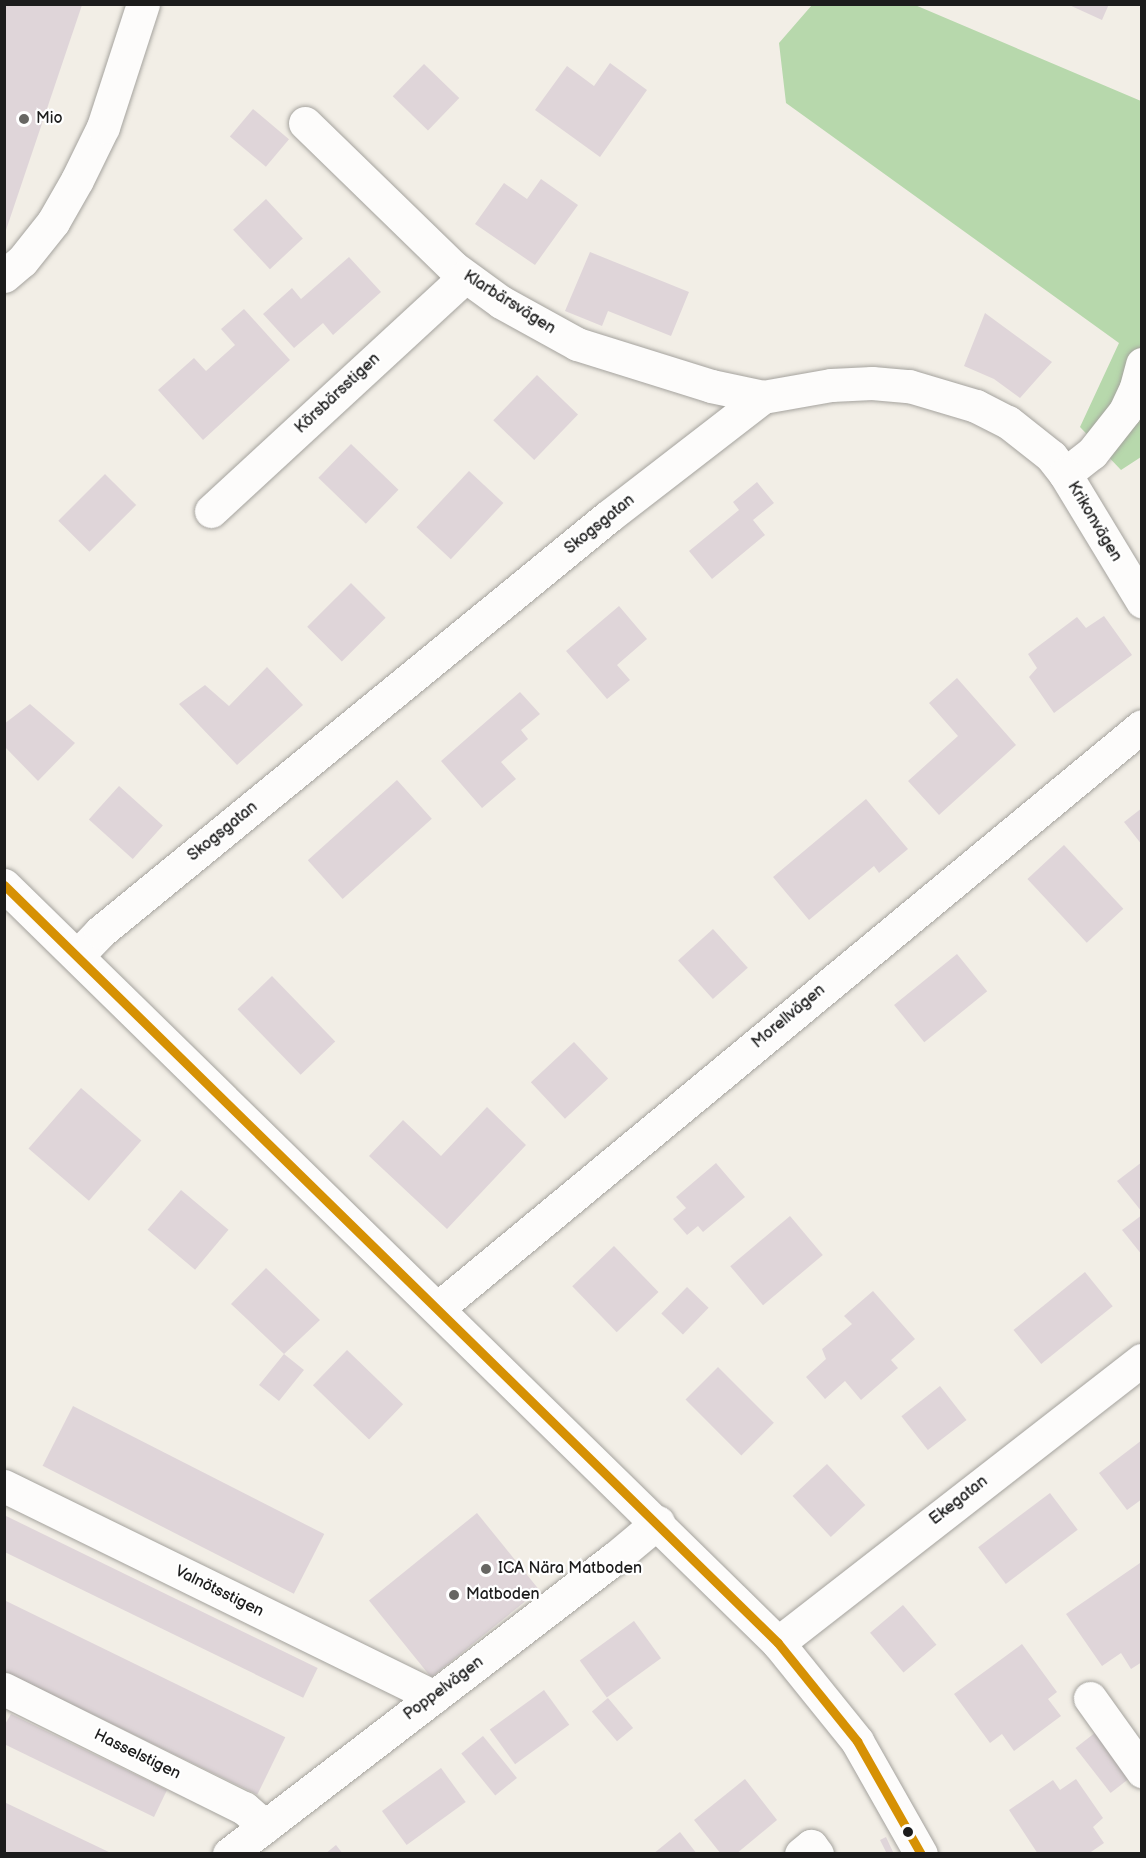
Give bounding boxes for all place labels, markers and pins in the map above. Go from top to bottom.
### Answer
place label: Mio [36,109,63,129]
marker: Mio [17,112,31,126]
place label: ICA Nära Matboden [498,1559,642,1579]
marker: ICA Nära Matboden [479,1562,493,1576]
place label: Matboden [466,1585,540,1605]
marker: Matboden [447,1588,461,1602]
unlabelled marker [902,1826,914,1838]

